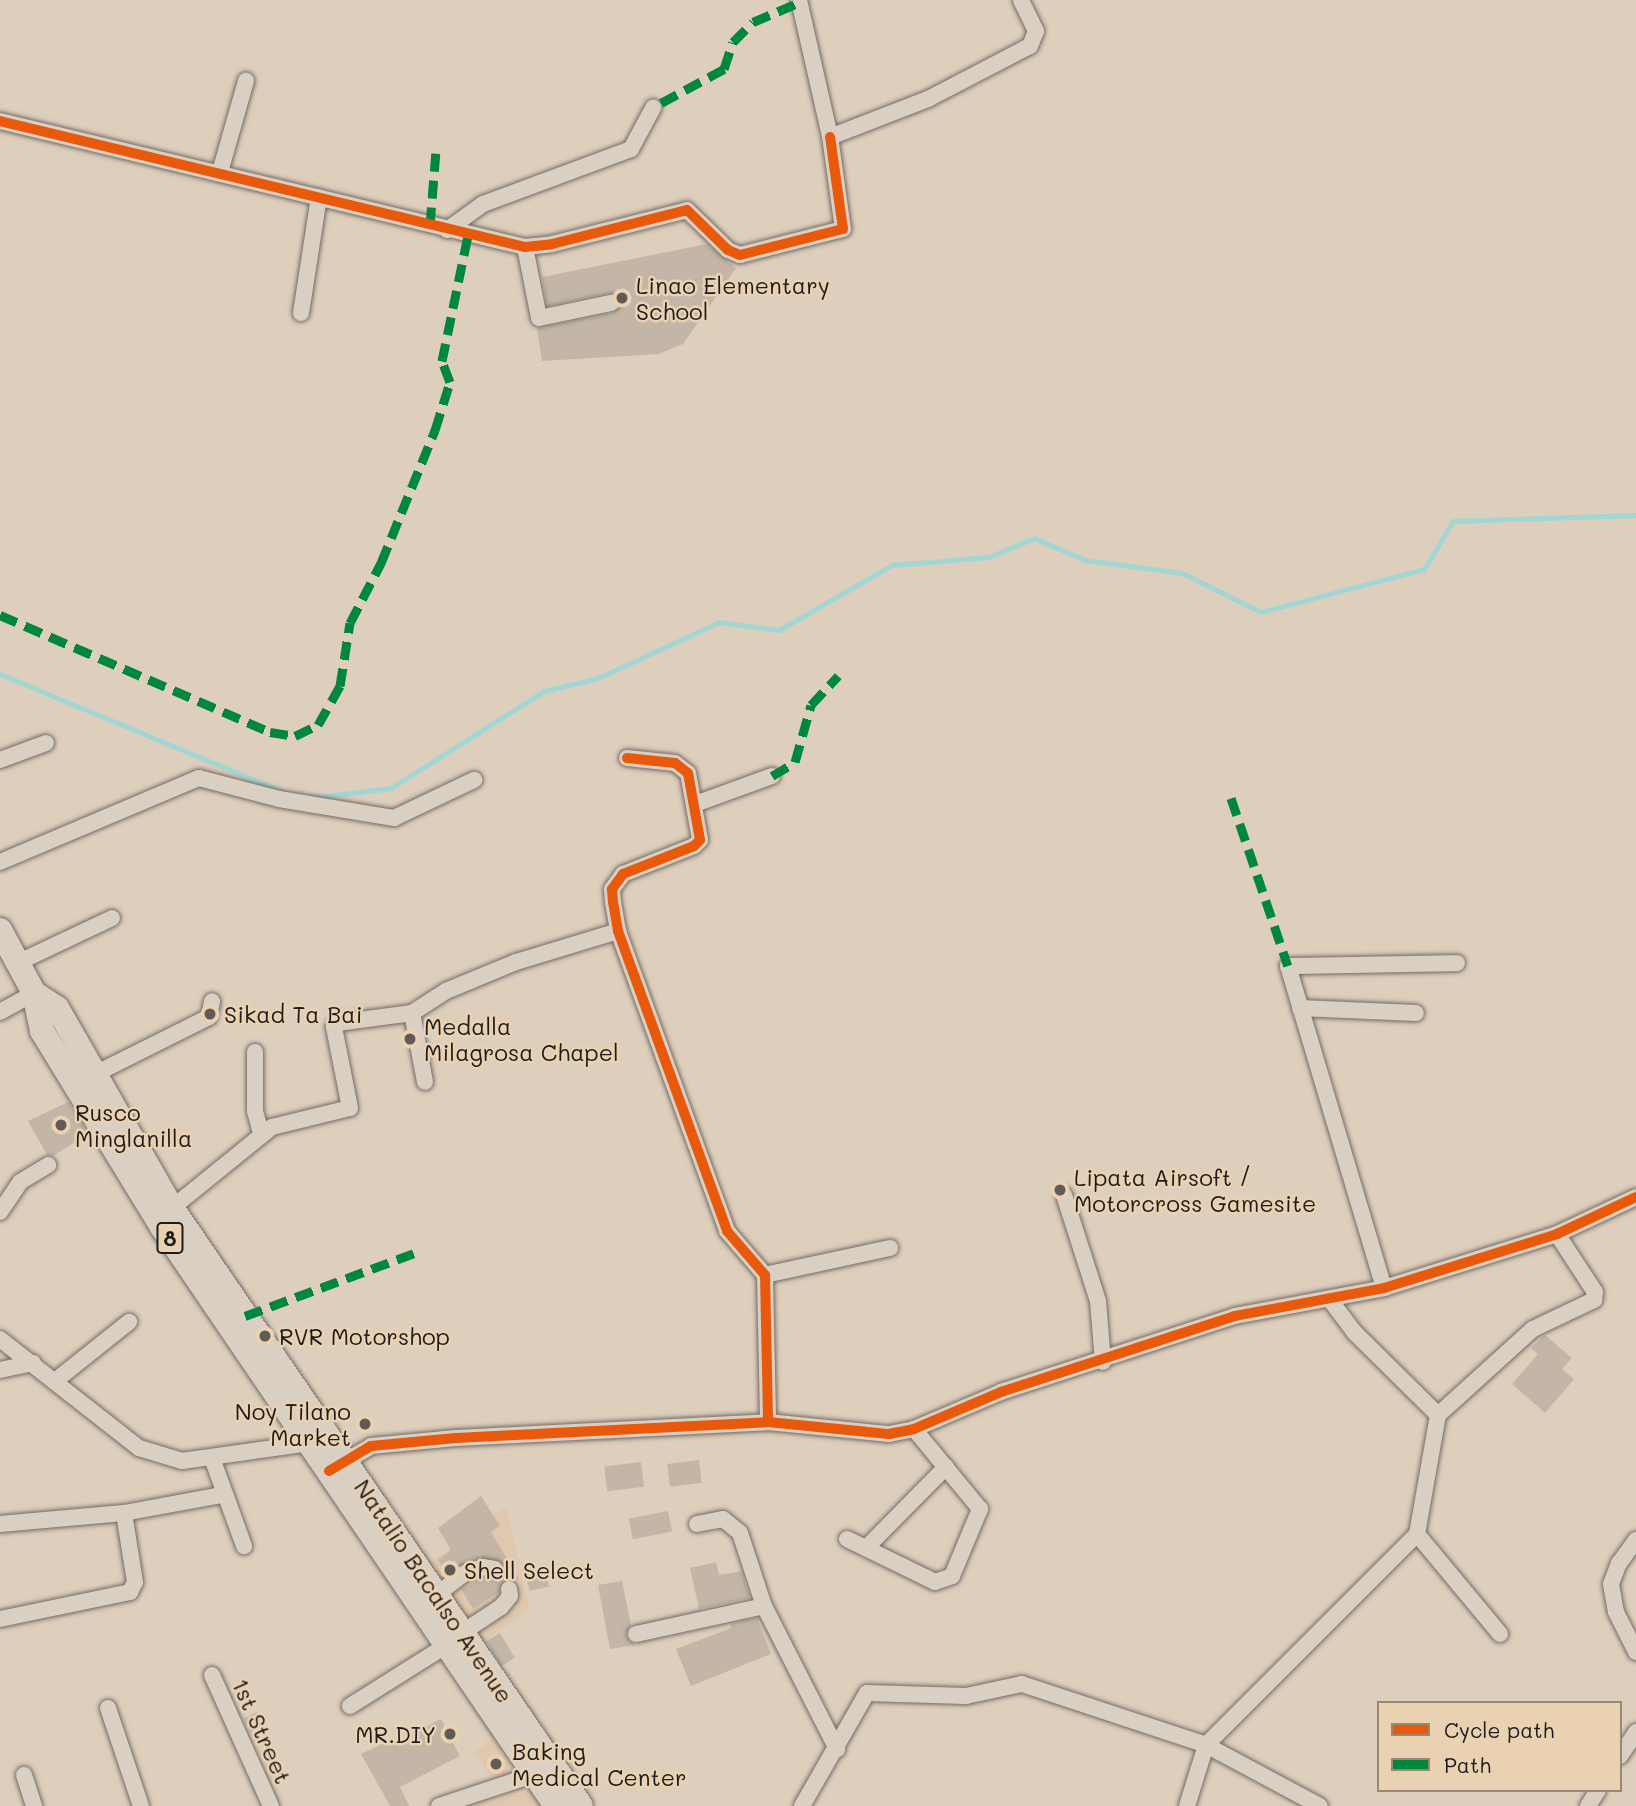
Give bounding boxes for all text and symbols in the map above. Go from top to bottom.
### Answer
place label: Linao Elementary School [636,271,830,325]
marker: Linao Elementary School [614,290,630,306]
place label: Sikad Ta Bai [224,1000,363,1028]
marker: Sikad Ta Bai [202,1006,218,1022]
place label: Medalla Milagrosa Chapel [424,1012,619,1066]
marker: Medalla Milagrosa Chapel [402,1031,418,1047]
place label: Rusco Minglanilla [75,1098,192,1152]
marker: Rusco Minglanilla [53,1117,69,1133]
place label: Lipata Airsoft / Motorcross Gamesite [1074,1163,1316,1217]
marker: Lipata Airsoft / Motorcross Gamesite [1052,1182,1068,1198]
road number: 8 [156,1220,184,1256]
place label: RVR Motorshop [279,1322,450,1350]
marker: RVR Motorshop [257,1328,273,1344]
place label: Noy Tilano Market [235,1397,351,1451]
marker: Noy Tilano Market [357,1416,373,1432]
street label: Natalio Bacalso Avenue [349,1474,519,1708]
place label: Shell Select [464,1556,594,1584]
marker: Shell Select [442,1562,458,1578]
street label: 1st Street [227,1674,297,1788]
legend [1377,1701,1622,1792]
text: Cycle path [1444,1716,1554,1743]
place label: MR.DIY [355,1720,436,1748]
marker: MR.DIY [442,1726,458,1742]
place label: Baking Medical Center [512,1737,686,1791]
text: Path [1444,1751,1491,1778]
marker: Baking Medical Center [486,1754,506,1774]

